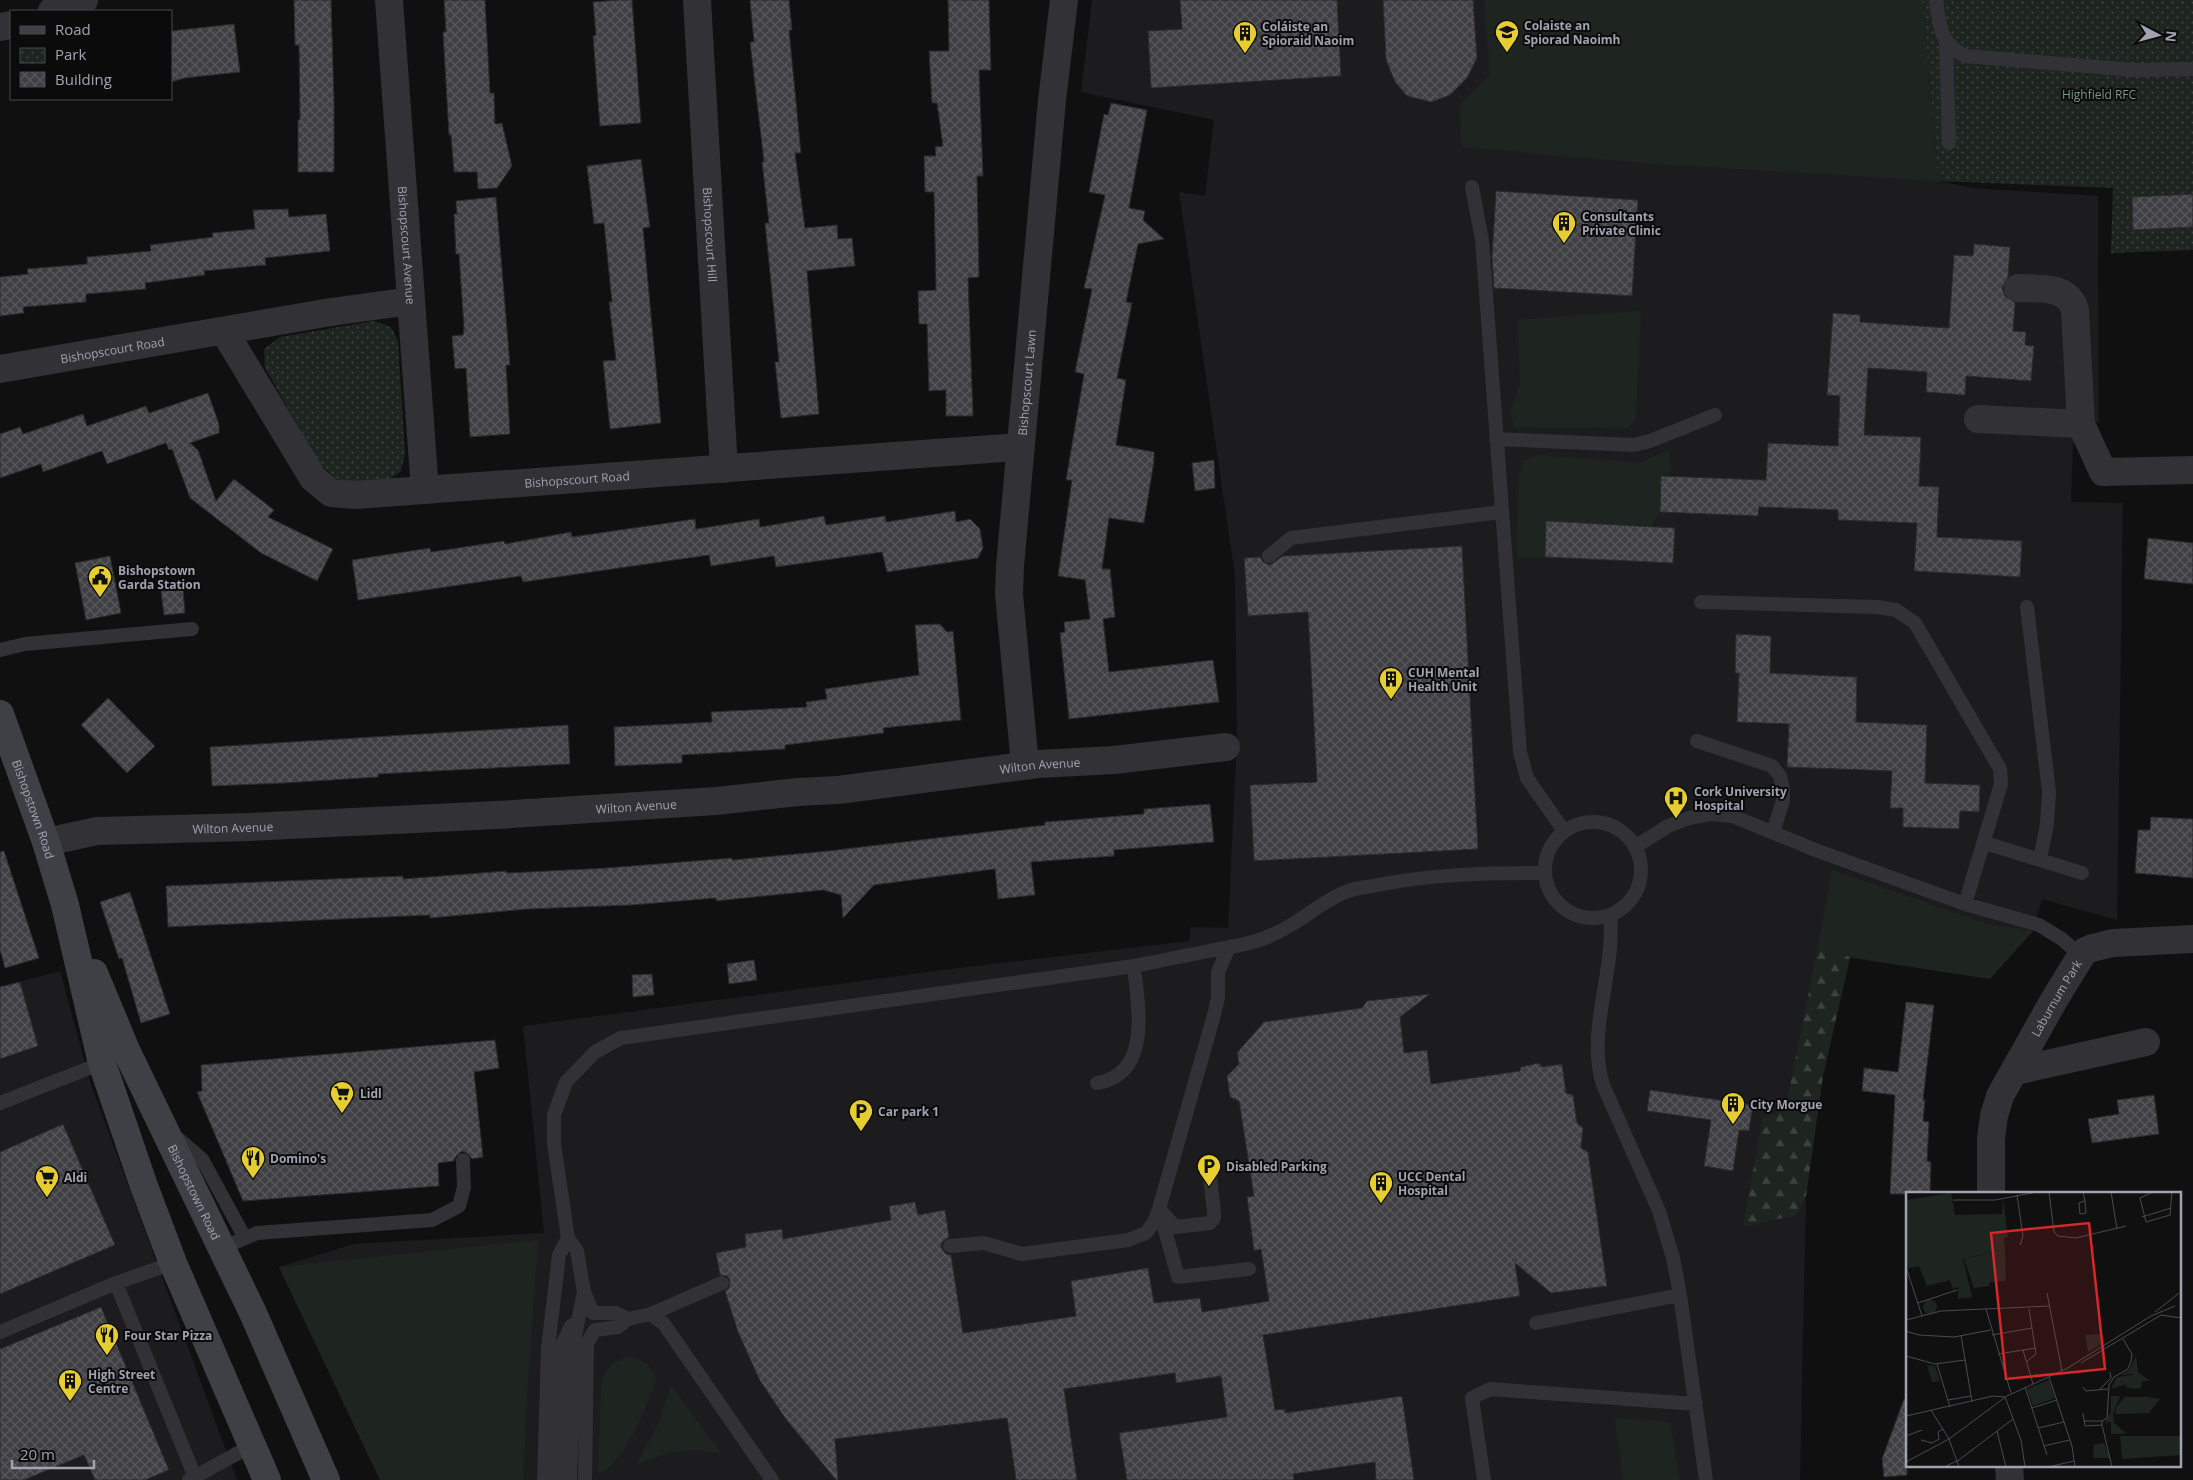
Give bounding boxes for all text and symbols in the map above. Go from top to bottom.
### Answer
legend [10,10,172,100]
north arrow [2133,10,2183,60]
place label: Colaiste an Spiorad Naoimh [1524,17,1620,48]
place label: Coláiste an Spioraid Naoim [1262,18,1354,49]
text: Road [55,19,91,39]
school or university icon: Colaiste an Spiorad Naoimh [1494,19,1520,53]
building icon: Coláiste an Spioraid Naoim [1232,20,1258,54]
text: N [2161,30,2181,43]
text: Park [55,44,86,64]
text: Building [55,69,112,89]
park label: Highfield RFC [2062,86,2137,103]
street label: Bishopscourt Avenue [394,186,420,305]
street label: Bishopscourt Hill [699,187,722,282]
place label: Consultants Private Clinic [1582,208,1661,239]
building icon: Consultants Private Clinic [1551,210,1577,244]
street label: Bishopscourt Lawn [1013,329,1040,436]
street label: Bishopscourt Road [59,332,166,367]
street label: Bishopscourt Road [524,467,630,491]
place label: Bishopstown Garda Station [118,562,201,593]
public building icon: Bishopstown Garda Station [87,564,113,598]
place label: CUH Mental Health Unit [1408,664,1479,695]
building icon: CUH Mental Health Unit [1378,666,1404,700]
street label: Wilton Avenue [999,753,1081,777]
street label: Bishopstown Road [9,757,59,861]
place label: Cork University Hospital [1694,783,1787,814]
hospital icon: Cork University Hospital [1663,785,1689,819]
street label: Wilton Avenue [595,795,677,817]
street label: Wilton Avenue [192,817,274,837]
street label: Laburnum Park [2027,956,2086,1039]
supermarket icon: Lidl [329,1080,355,1114]
place label: Lidl [360,1085,382,1102]
building icon: City Morgue [1720,1091,1746,1125]
place label: City Morgue [1750,1096,1822,1113]
parking icon: Car park 1 [848,1098,874,1132]
place label: Car park 1 [878,1103,939,1120]
street label: Bishopstown Road [164,1141,225,1242]
restaurant icon: Domino's [240,1145,266,1179]
place label: Domino's [270,1150,326,1167]
parking icon: Disabled Parking [1196,1153,1222,1187]
place label: Disabled Parking [1226,1158,1327,1175]
supermarket icon: Aldi [34,1164,60,1198]
place label: UCC Dental Hospital [1398,1168,1465,1199]
place label: Aldi [64,1169,87,1186]
building icon: UCC Dental Hospital [1368,1170,1394,1204]
inset map [1906,1192,2180,1468]
restaurant icon: Four Star Pizza [94,1322,120,1356]
place label: Four Star Pizza [124,1327,212,1344]
place label: High Street Centre [88,1366,155,1397]
building icon: High Street Centre [57,1368,83,1402]
scale bar [12,1438,95,1470]
text: 20 m [20,1444,55,1464]

